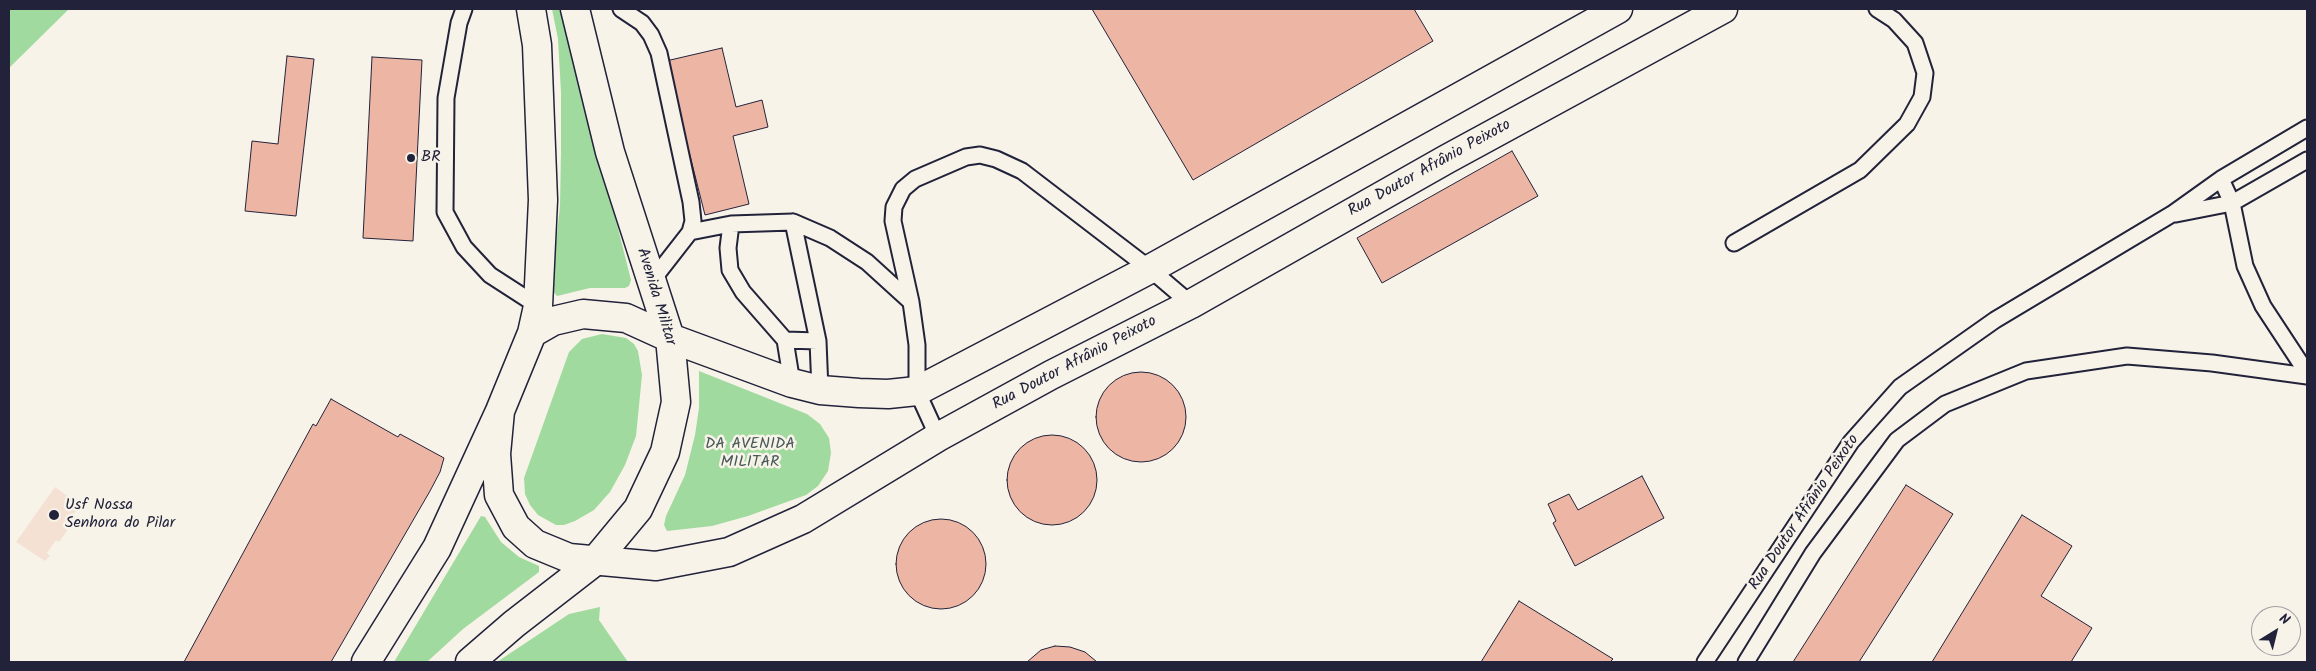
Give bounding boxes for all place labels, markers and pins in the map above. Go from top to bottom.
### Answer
place label: BR [421,148,441,168]
marker: BR [405,152,417,164]
place label: Usf Nossa Senhora do Pilar [65,496,175,534]
marker: Usf Nossa Senhora do Pilar [47,508,61,522]

